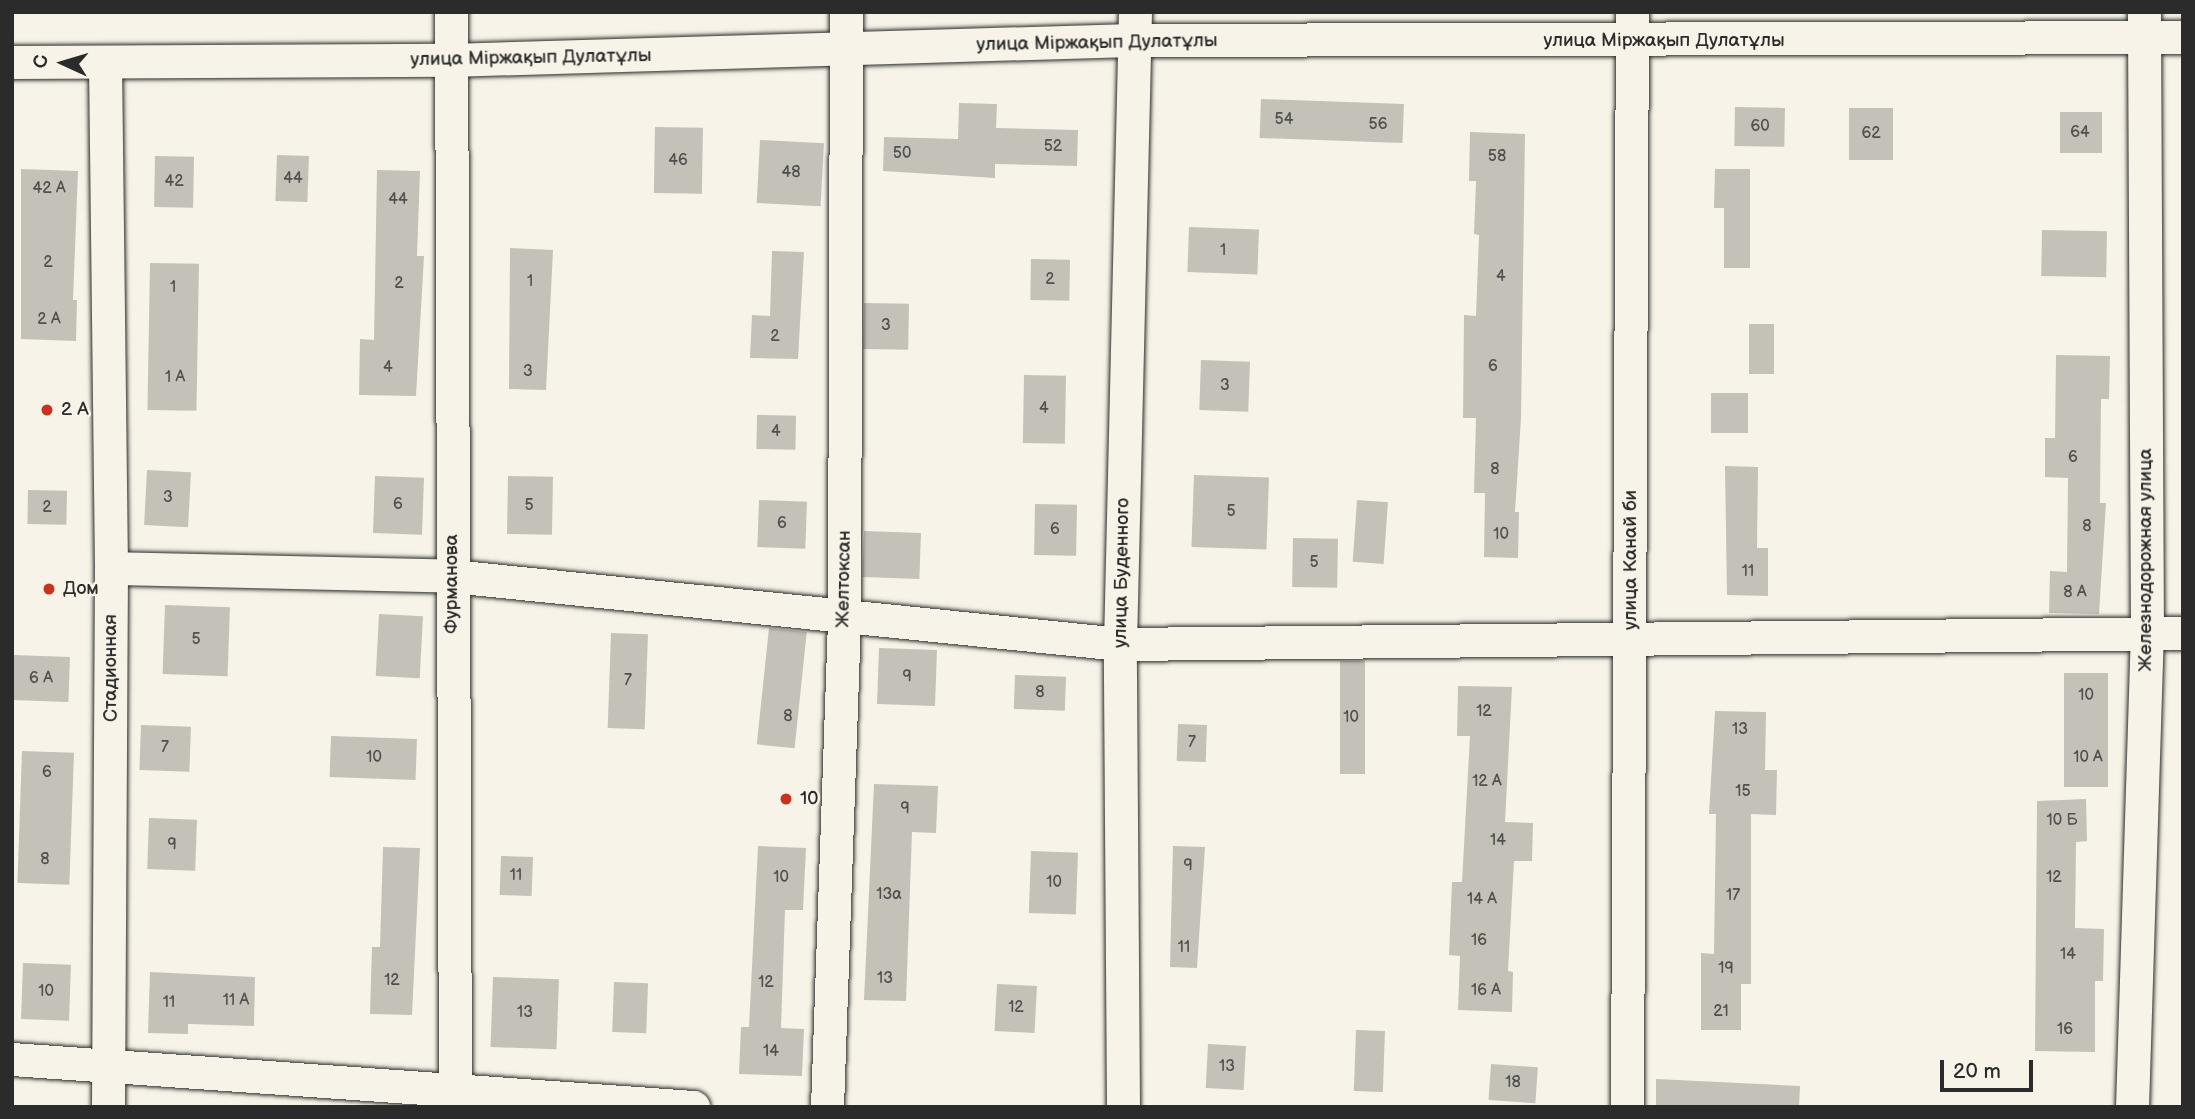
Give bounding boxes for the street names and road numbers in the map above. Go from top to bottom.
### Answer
street label: улица Міржақып Дулатұлы [976,29,1218,57]
street label: улица Міржақып Дулатұлы [1543,30,1785,52]
street label: улица Міржақып Дулатұлы [410,44,652,72]
street label: Железнодорожная улица [2135,448,2157,672]
street label: улица Канай би [1620,490,1642,630]
street label: улица Буденного [1109,498,1135,648]
street label: Желтоксан [832,530,856,628]
street label: Фурманова [441,534,463,634]
street label: Стадионная [100,614,122,722]

